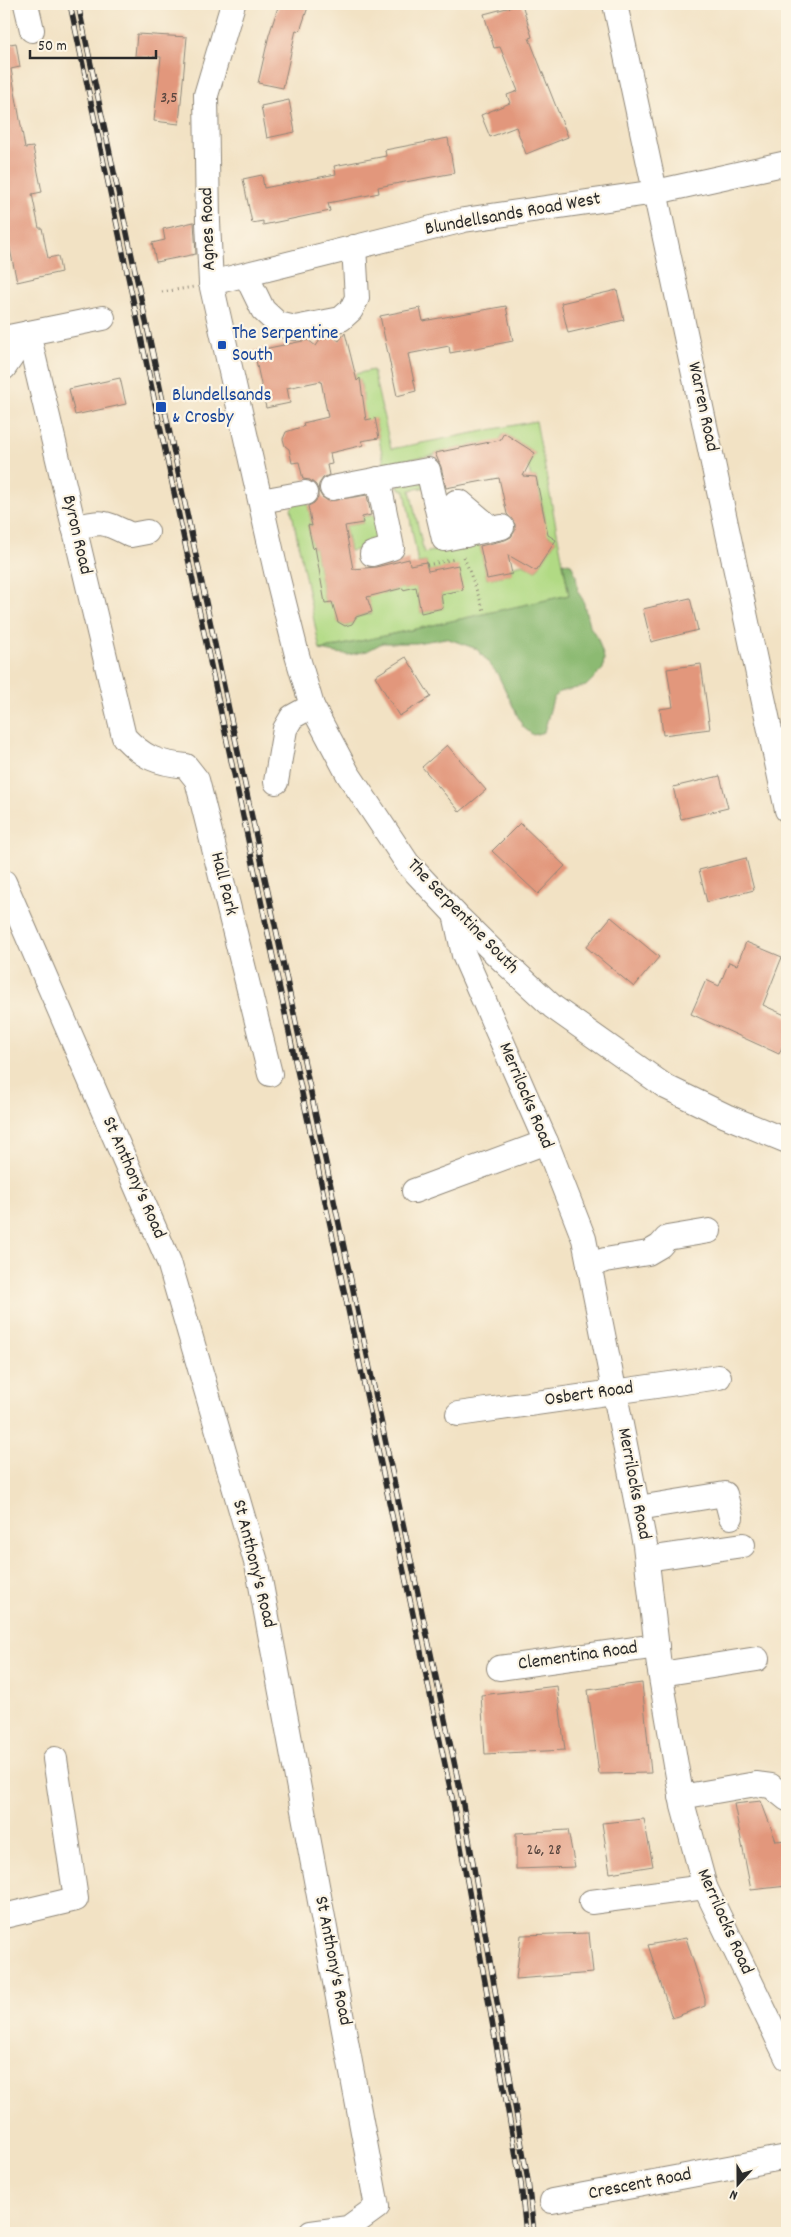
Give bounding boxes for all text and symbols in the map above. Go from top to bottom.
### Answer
scale bar [30,28,156,60]
text: 50 m [38,36,67,58]
house number: 3,5 [160,87,178,110]
street label: Blundellsands Road West [423,186,603,244]
street label: Agnes Road [194,187,224,271]
place label: The Serpentine South [232,321,338,370]
marker: The Serpentine South [216,339,228,351]
street label: Warren Road [679,360,725,454]
place label: Blundellsands & Crosby [172,383,271,432]
marker: Blundellsands & Crosby [154,400,168,414]
street label: Byron Road [54,493,98,577]
street label: Hall Park [202,849,244,919]
street label: The Serpentine South [400,853,524,981]
street label: Merrilocks Road [490,1039,560,1153]
street label: St Anthony's Road [94,1113,172,1243]
street label: Osbert Road [543,1375,635,1415]
street label: Merrilocks Road [609,1426,657,1542]
street label: St Anthony's Road [224,1497,282,1631]
street label: Clementina Road [516,1635,640,1679]
house number: 26, 28 [527,1839,561,1862]
street label: Merrilocks Road [689,1865,759,1979]
street label: St Anthony's Road [306,1894,358,2028]
north arrow [714,2160,764,2210]
street label: Crescent Road [586,2162,694,2208]
text: N [727,2184,741,2205]

